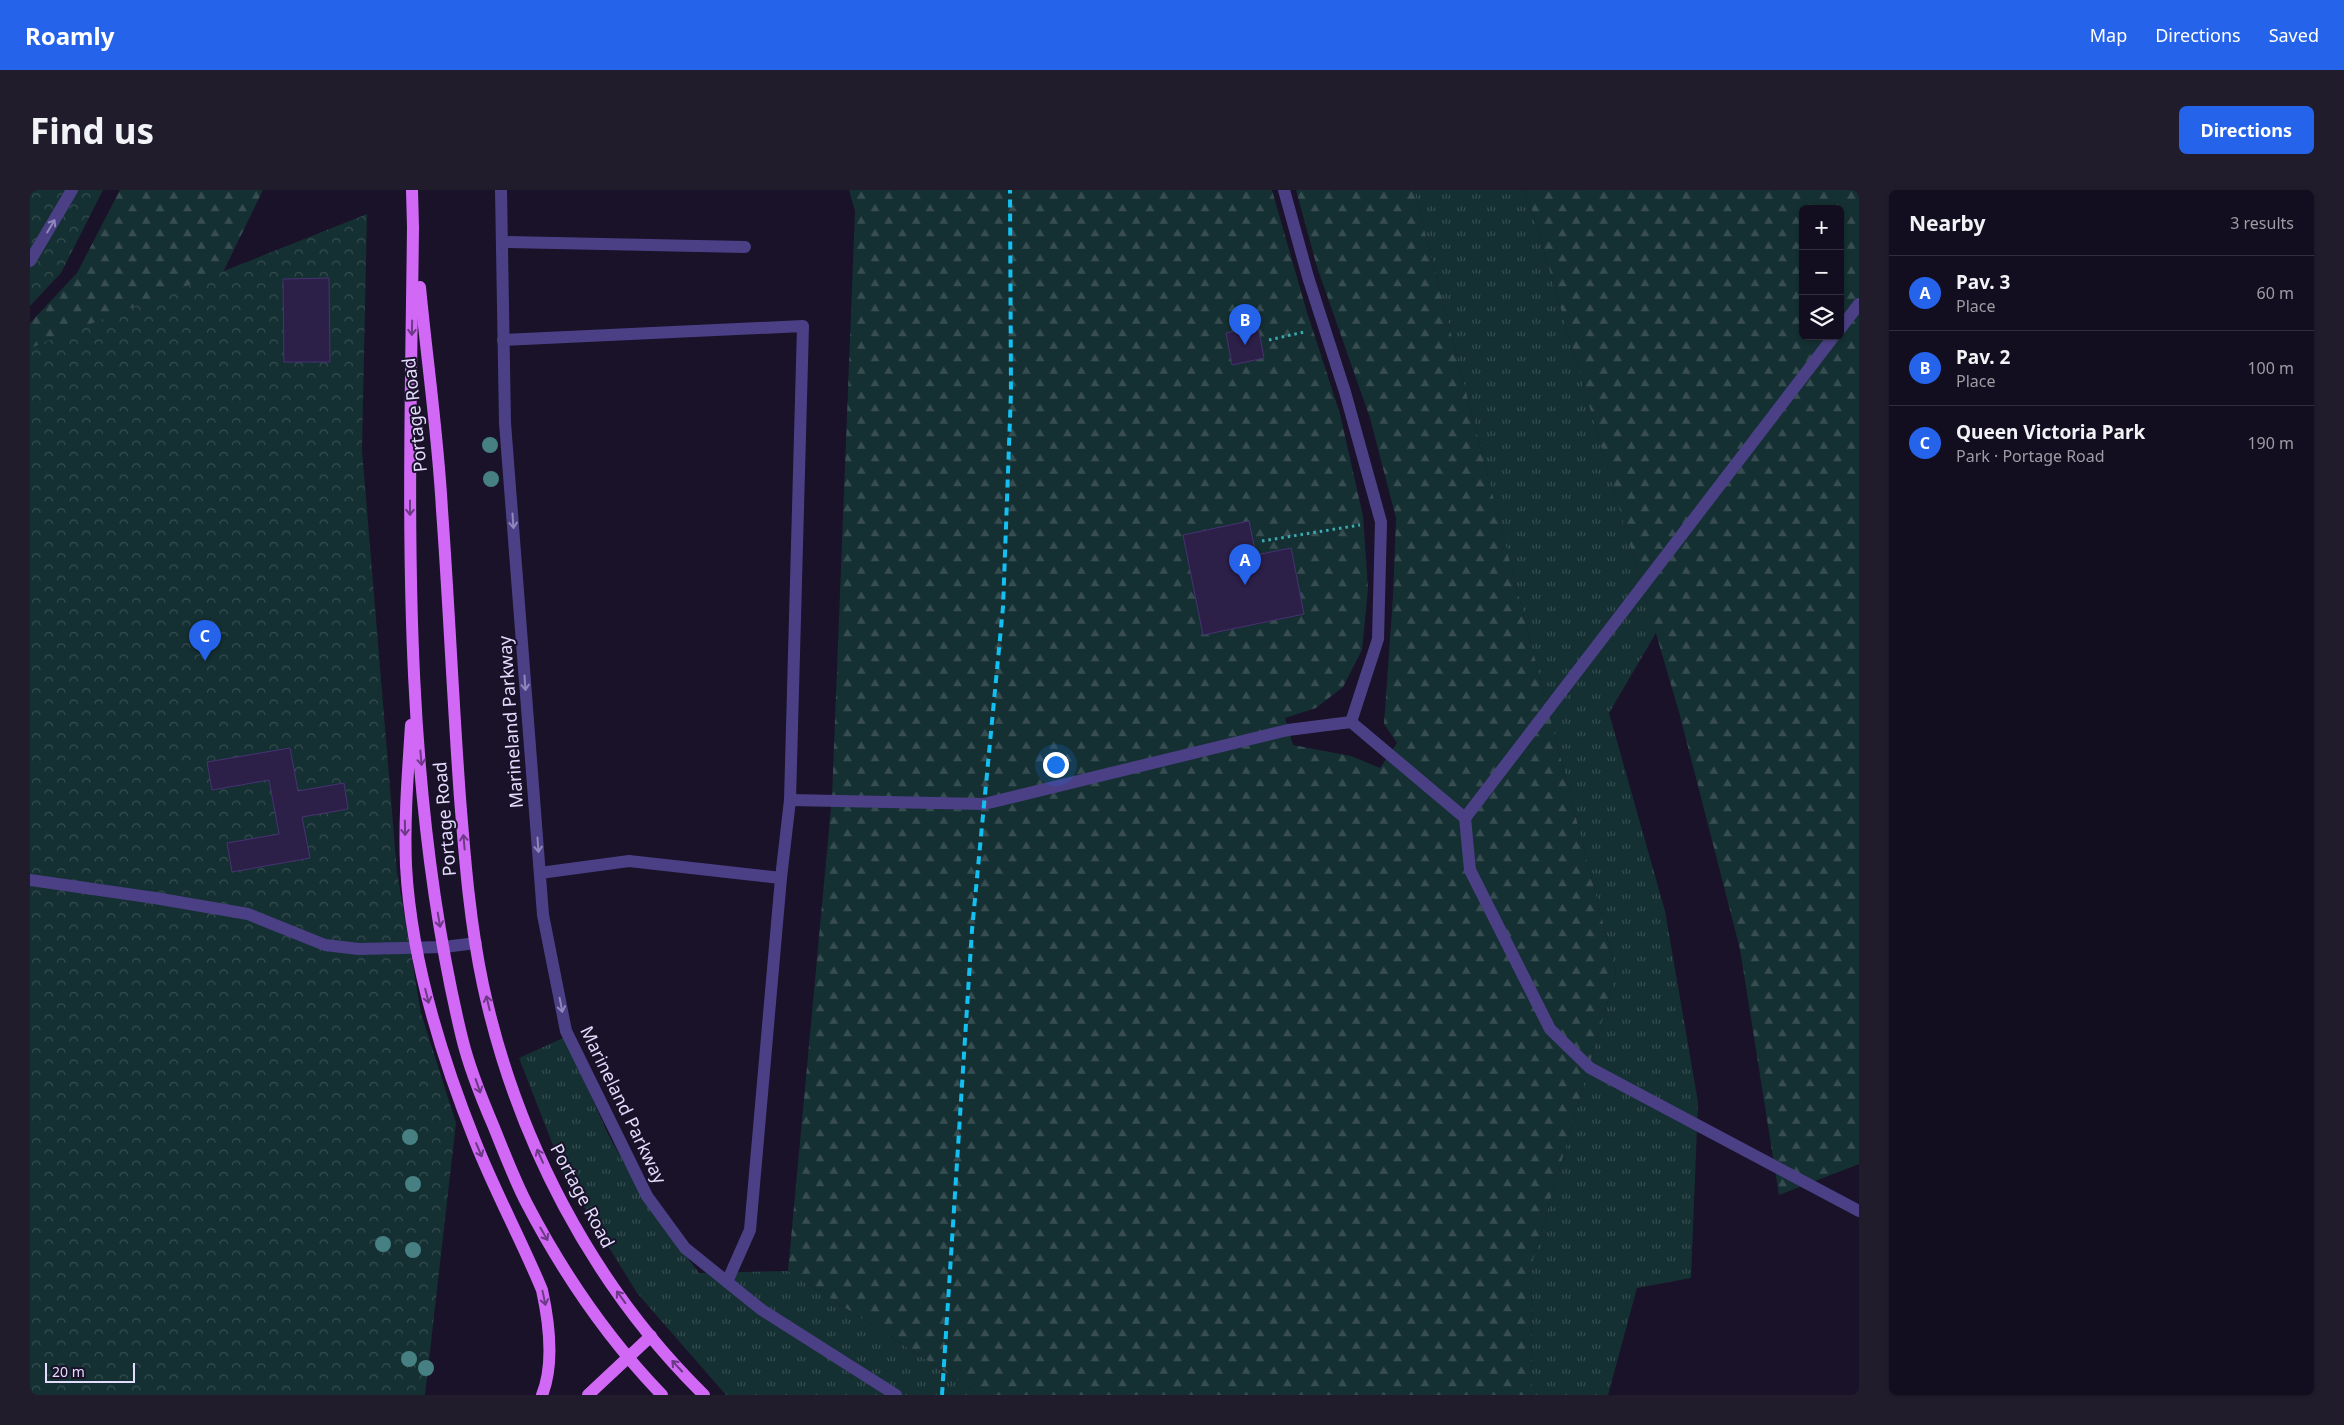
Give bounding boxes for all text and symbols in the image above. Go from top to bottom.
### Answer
text: Roamly [25,19,114,52]
text: Map [2090,23,2127,47]
text: Directions [2155,23,2241,47]
text: Saved [2269,23,2319,47]
button: Directions [2179,106,2314,154]
text: Find us [30,107,154,154]
map controls [1799,205,1844,340]
button: + [1799,205,1844,250]
text: Nearby [1909,209,1985,237]
text: 3 results [2230,212,2294,234]
one-way arrow [46,218,56,233]
button: − [1799,250,1844,295]
text: Pav. 3 [1956,269,2010,295]
text: A [1919,282,1931,304]
text: 60 m [2257,282,2294,304]
button: layers [1799,295,1844,340]
text: Place [1956,295,1996,317]
pin: B [1229,304,1261,345]
one-way arrow [407,320,417,336]
text: Pav. 2 [1956,344,2010,370]
street label: Portage Road [396,357,432,474]
text: B [1920,357,1930,379]
text: 100 m [2247,357,2294,379]
text: Place [1956,370,1996,392]
text: Queen Victoria Park [1956,419,2145,445]
text: C [1920,432,1930,454]
text: 190 m [2247,432,2294,454]
text: Park · Portage Road [1956,445,2105,467]
one-way arrow [405,500,415,516]
one-way arrow [508,512,517,528]
pin: A [1229,544,1261,585]
pin: C [189,620,221,661]
street label: Marineland Parkway [492,634,528,809]
one-way arrow [520,674,530,690]
one-way arrow [416,750,425,766]
your location [1043,752,1069,778]
street label: Portage Road [427,761,461,877]
one-way arrow [401,819,410,835]
one-way arrow [459,835,469,851]
one-way arrow [533,836,542,852]
one-way arrow [434,911,444,927]
one-way arrow [423,987,432,1003]
one-way arrow [483,995,492,1011]
one-way arrow [557,997,566,1013]
street label: Marineland Parkway [575,1022,673,1188]
one-way arrow [474,1078,483,1093]
street label: Portage Road [545,1139,620,1252]
one-way arrow [474,1142,484,1157]
one-way arrow [535,1149,545,1164]
one-way arrow [539,1227,549,1242]
one-way arrow [539,1290,549,1306]
one-way arrow [616,1290,626,1304]
one-way arrow [671,1359,683,1372]
scale bar [45,1360,135,1383]
text: 20 m [52,1362,85,1381]

